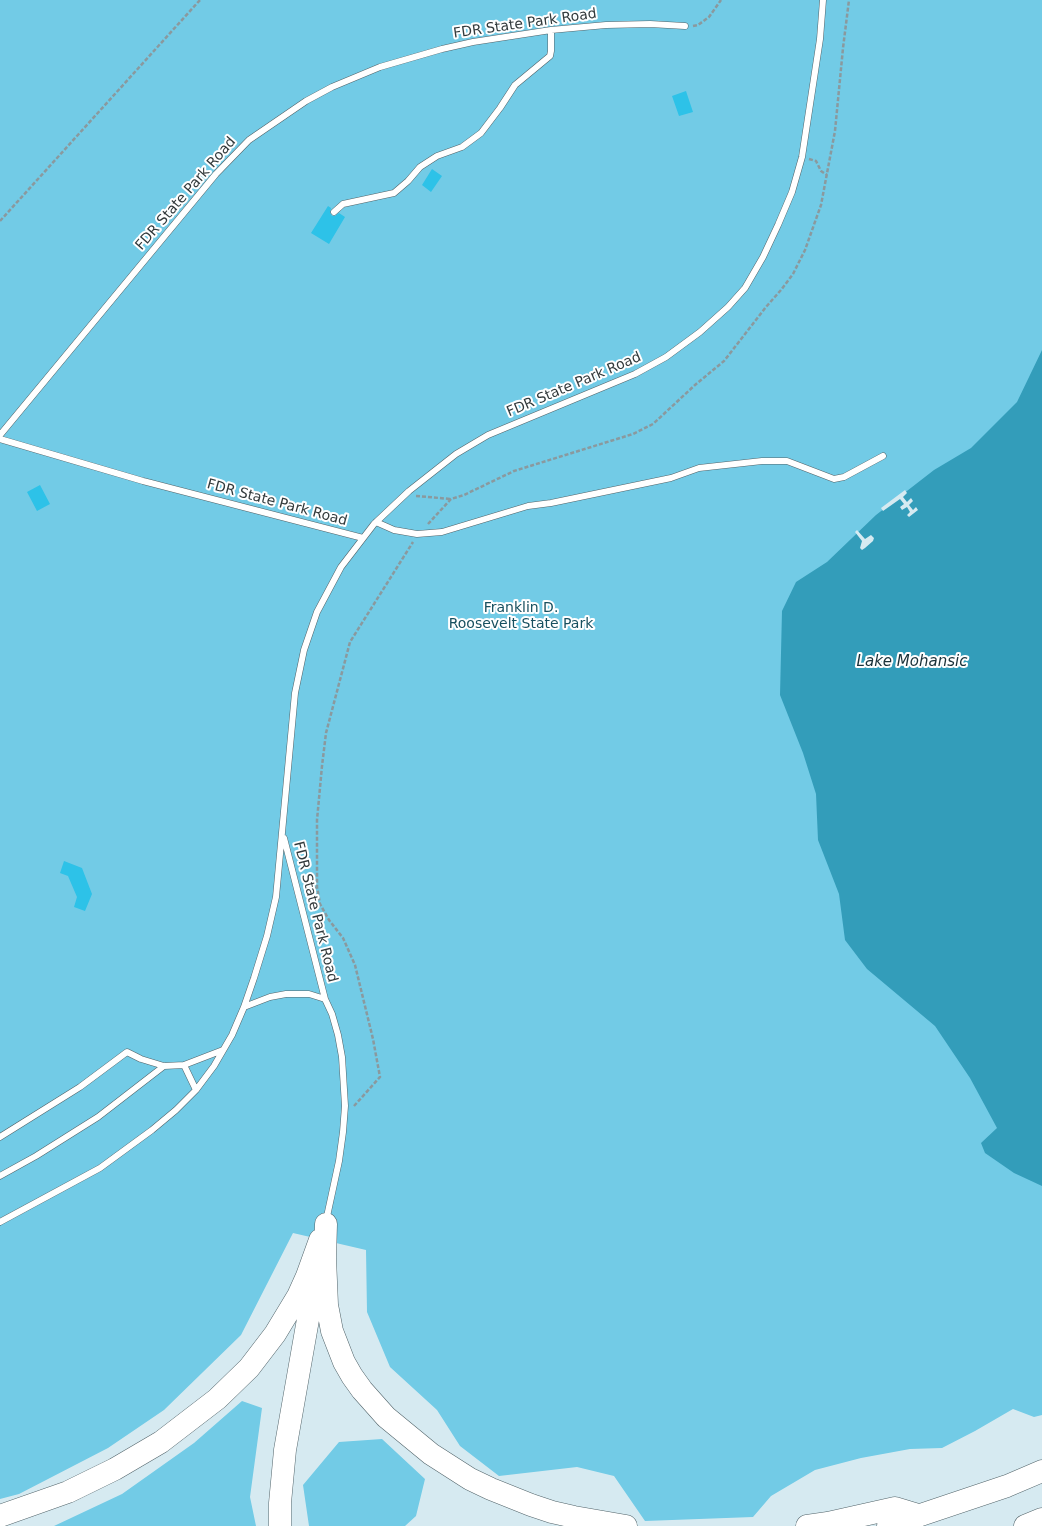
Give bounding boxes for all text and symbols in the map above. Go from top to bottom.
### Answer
street label: FDR State Park Road [452,6,598,42]
street label: FDR State Park Road [132,134,240,254]
street label: FDR State Park Road [504,349,644,421]
street label: FDR State Park Road [205,476,349,530]
park label: Franklin D. Roosevelt State Park [449,600,593,632]
water label: Lake Mohansic [857,653,967,671]
street label: FDR State Park Road [289,840,341,984]

